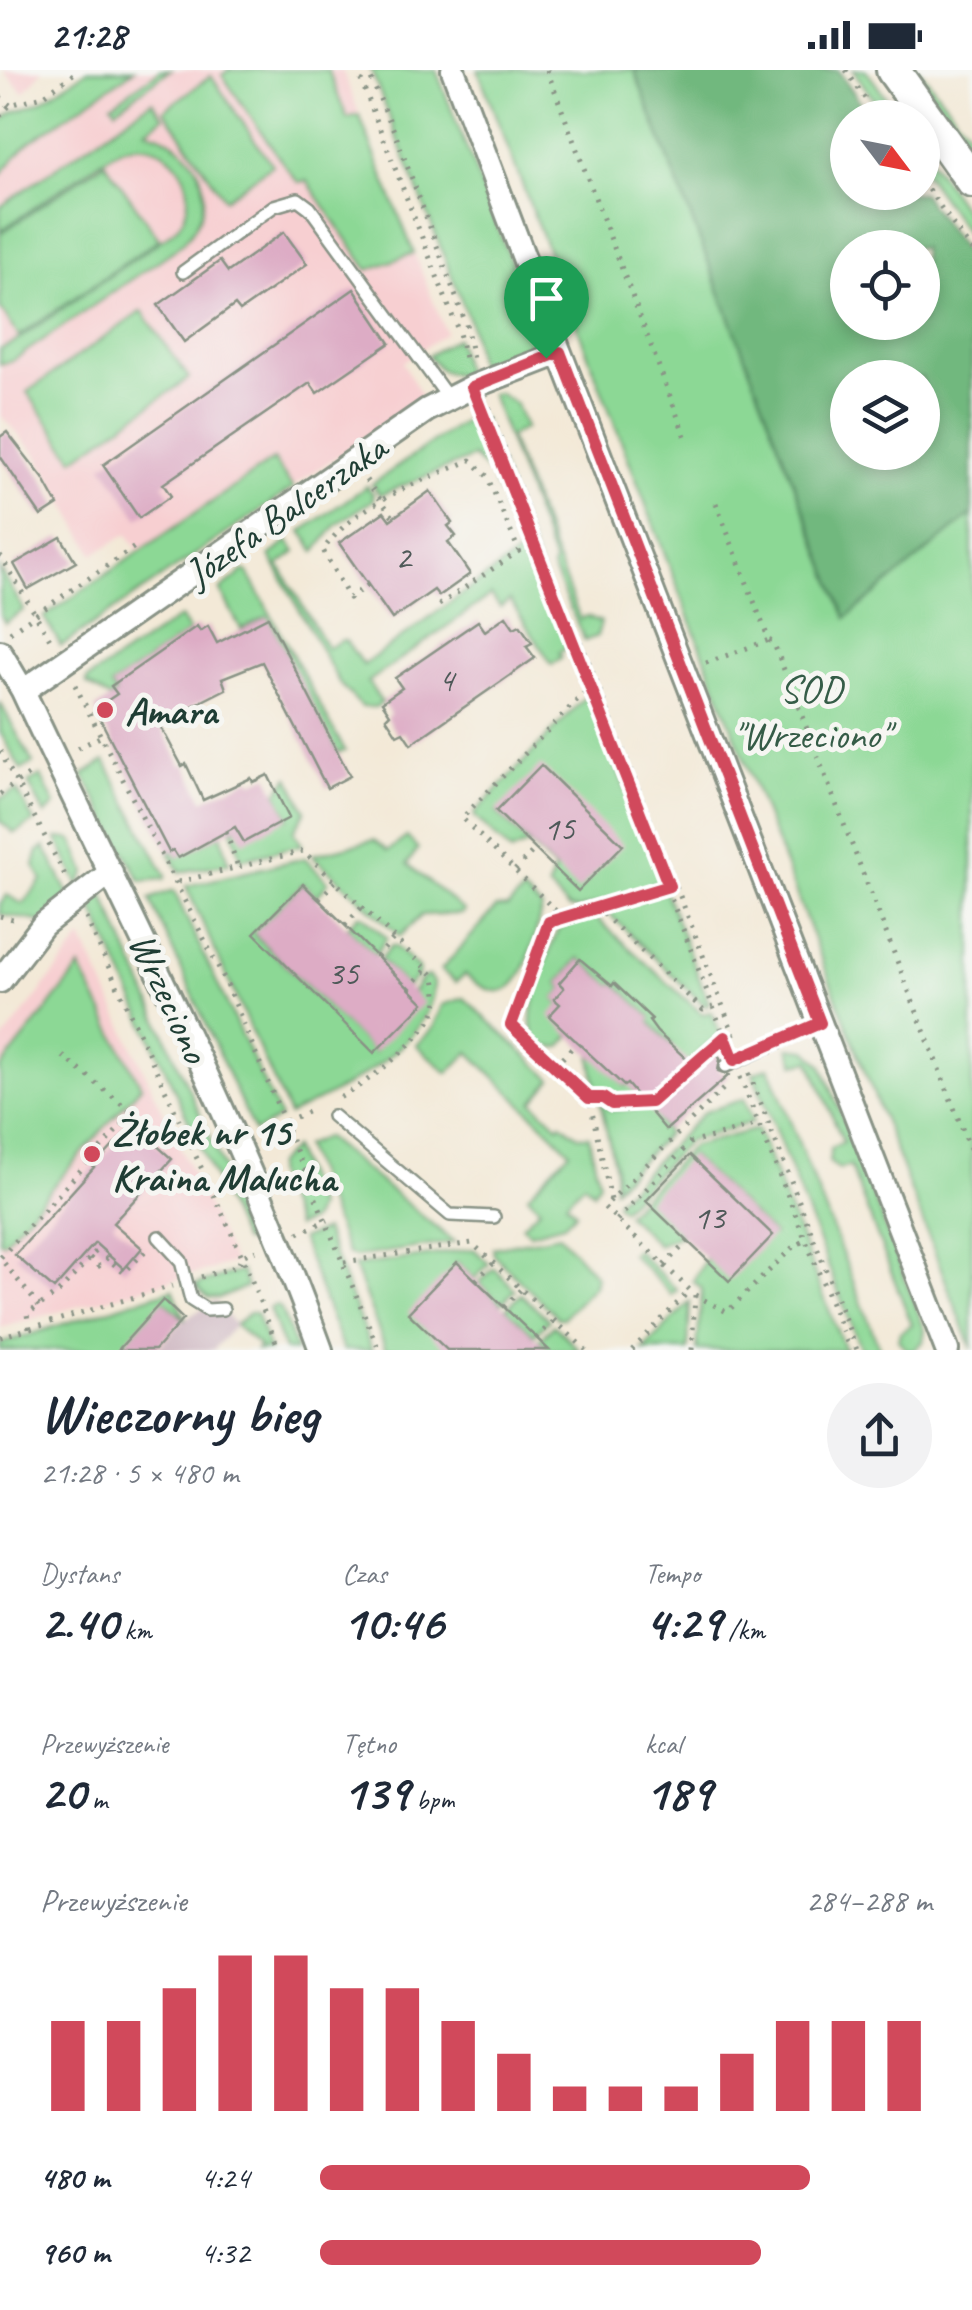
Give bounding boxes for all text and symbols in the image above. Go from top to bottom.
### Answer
text: 21:28 [50,12,126,59]
north arrow [830,100,940,210]
map controls [830,100,940,470]
button: locate [830,230,940,340]
pin [504,256,589,359]
icon: arrive [519,271,574,326]
button: layers [830,360,940,470]
street label: Józefa Balcerzaka [174,421,399,600]
house number: 2 [395,534,414,579]
house number: 4 [438,657,457,702]
park label: SOD "Wrzeciono" [733,664,897,760]
place label: Amara [125,686,219,736]
marker: Amara [94,699,116,721]
house number: 15 [543,806,577,851]
street label: Wrzeciono [117,925,222,1072]
house number: 35 [327,951,361,996]
place label: Żłobek nr 15 Kraina Malucha [112,1107,339,1203]
marker: Żłobek nr 15 Kraina Malucha [81,1143,103,1165]
house number: 13 [693,1195,727,1240]
text: Wieczorny bieg [40,1379,318,1449]
button: share [827,1383,932,1488]
text: 21:28 · 5 × 480 m [40,1452,238,1493]
text: Dystans [40,1556,119,1591]
text: Czas [342,1556,387,1591]
text: Tempo [645,1556,700,1591]
text: 2.40 [40,1591,117,1654]
text: 10:46 [342,1591,443,1654]
text: 4:29 [645,1591,721,1654]
text: km [117,1612,152,1647]
text: /km [721,1612,765,1647]
text: Przewyższenie [40,1726,168,1761]
text: Tętno [342,1726,396,1761]
text: kcal [645,1726,682,1761]
text: 20 [40,1761,85,1824]
text: 139 [342,1761,409,1824]
text: 189 [645,1761,712,1824]
text: m [85,1782,107,1817]
text: bpm [409,1782,454,1817]
text: Przewyższenie [40,1880,187,1921]
text: 284–288 m [806,1880,932,1921]
text: 480 m [40,2157,109,2198]
text: 4:24 [200,2157,250,2198]
text: 960 m [40,2232,109,2273]
text: 4:32 [200,2232,250,2273]

